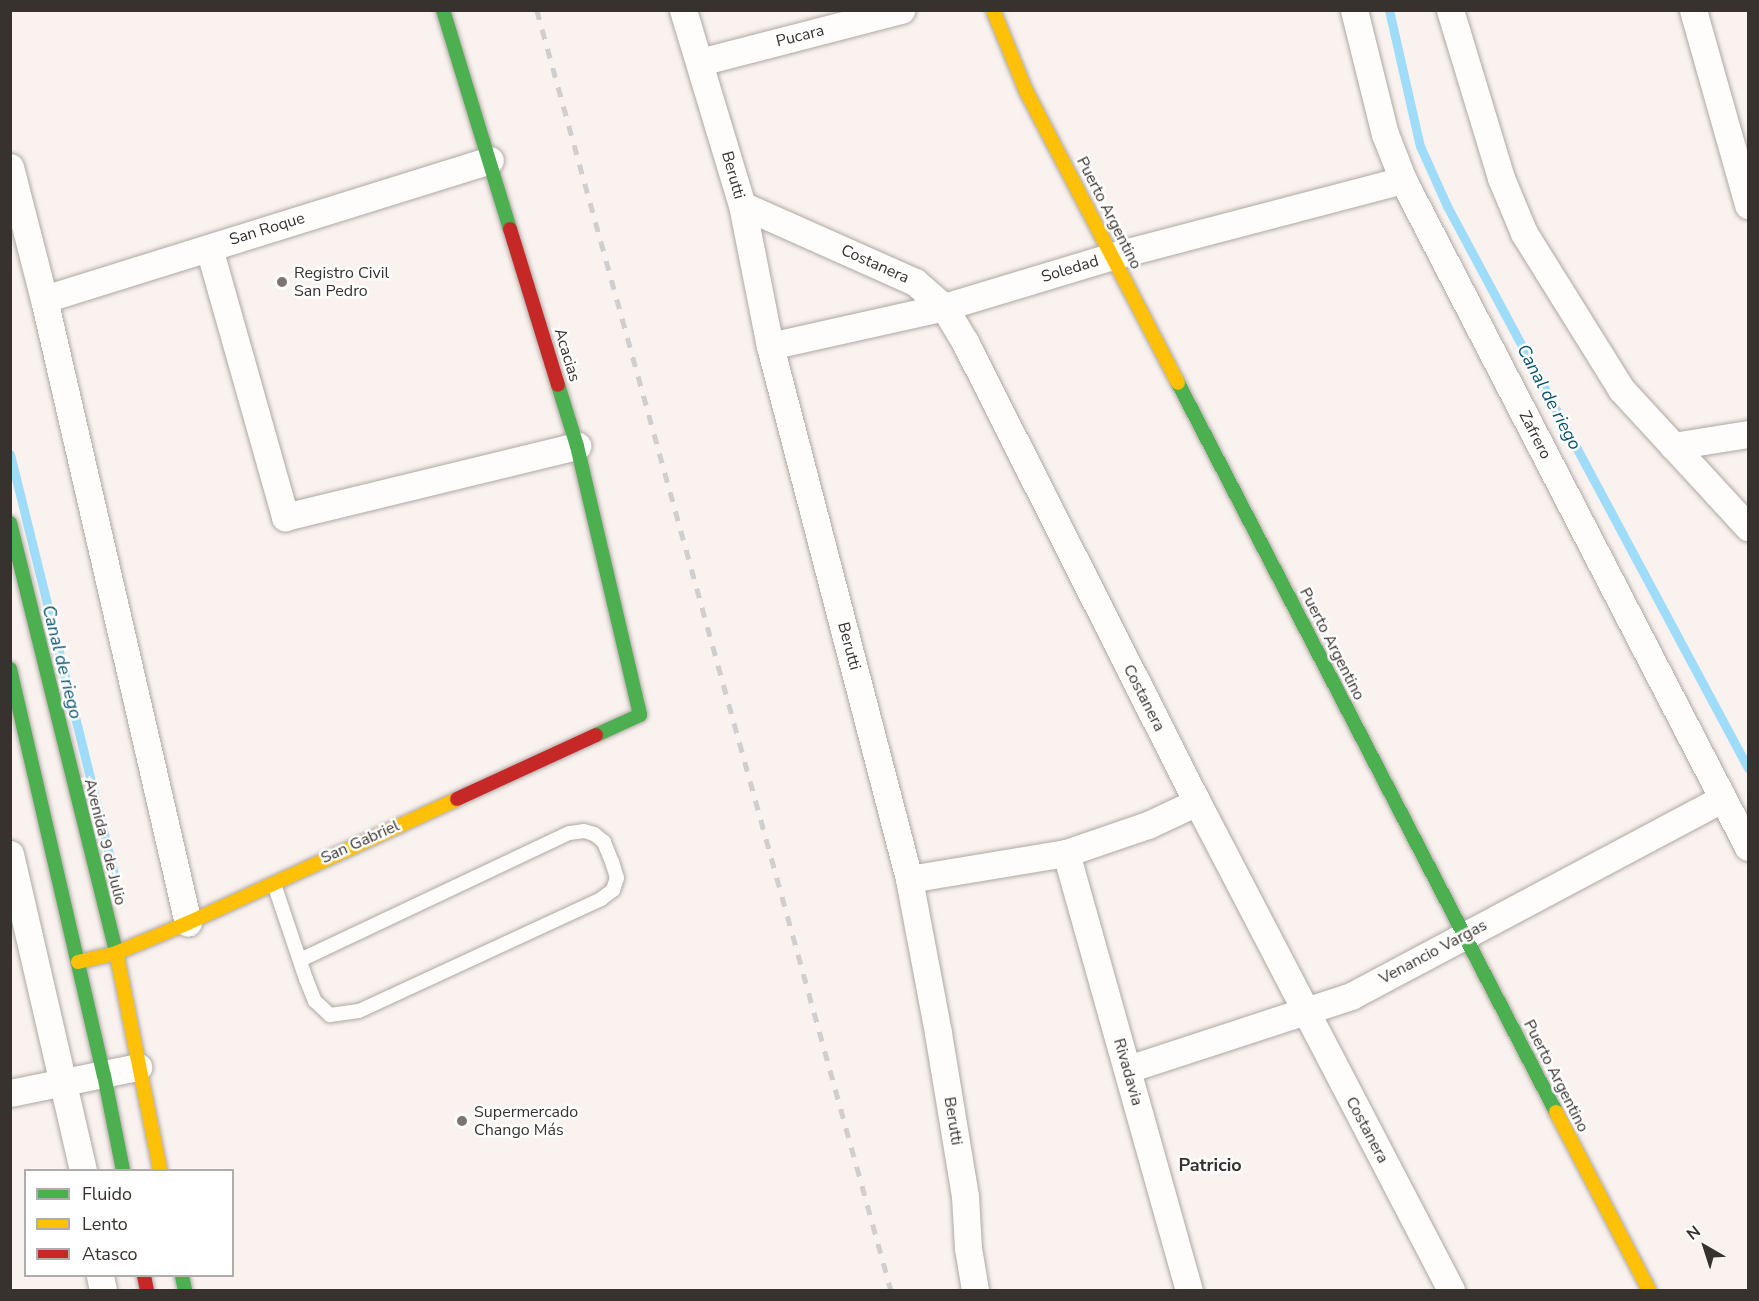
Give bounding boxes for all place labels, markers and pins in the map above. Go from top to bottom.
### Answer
place label: Registro Civil San Pedro [294,263,389,301]
marker: Registro Civil San Pedro [275,275,289,289]
place label: Supermercado Chango Más [474,1102,578,1140]
marker: Supermercado Chango Más [455,1114,469,1128]

